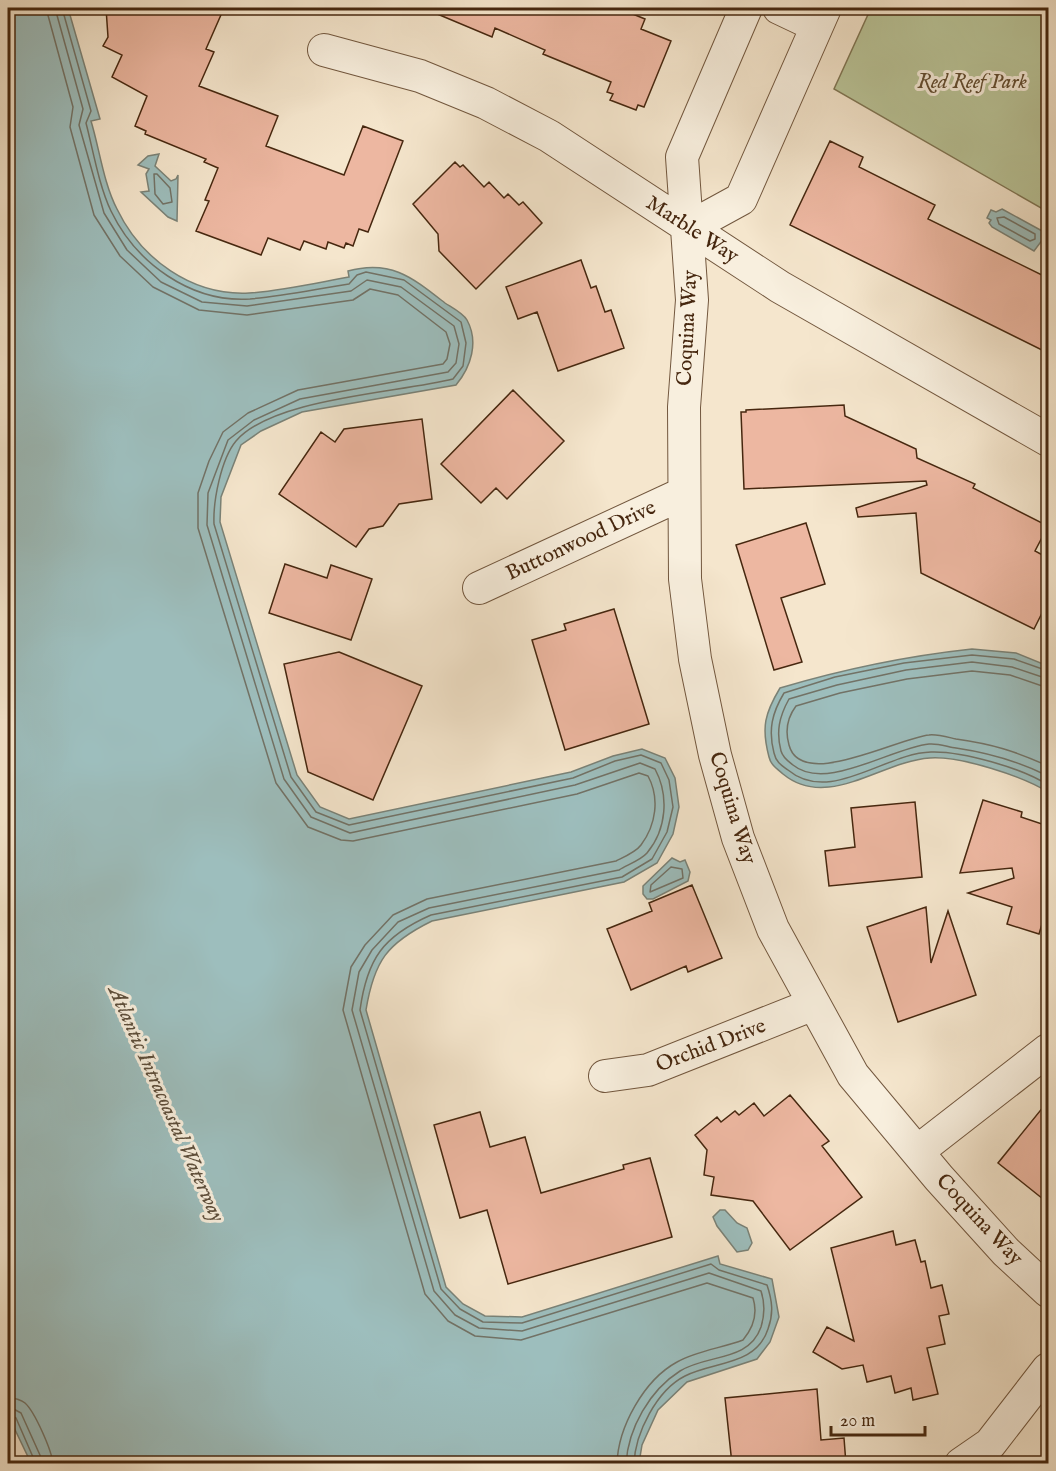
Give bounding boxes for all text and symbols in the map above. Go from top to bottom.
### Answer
park label: Red Reef Park [917,69,1027,96]
street label: Marble Way [640,190,744,270]
street label: Coquina Way [671,269,705,387]
street label: Buttonwood Drive [502,494,661,588]
street label: Coquina Way [702,749,762,868]
water label: Atlantic Intracoastal Waterway [100,980,231,1227]
street label: Orchid Drive [652,1013,770,1079]
street label: Coquina Way [930,1168,1029,1272]
scale bar [831,1399,926,1437]
text: 20 m [840,1410,875,1433]

